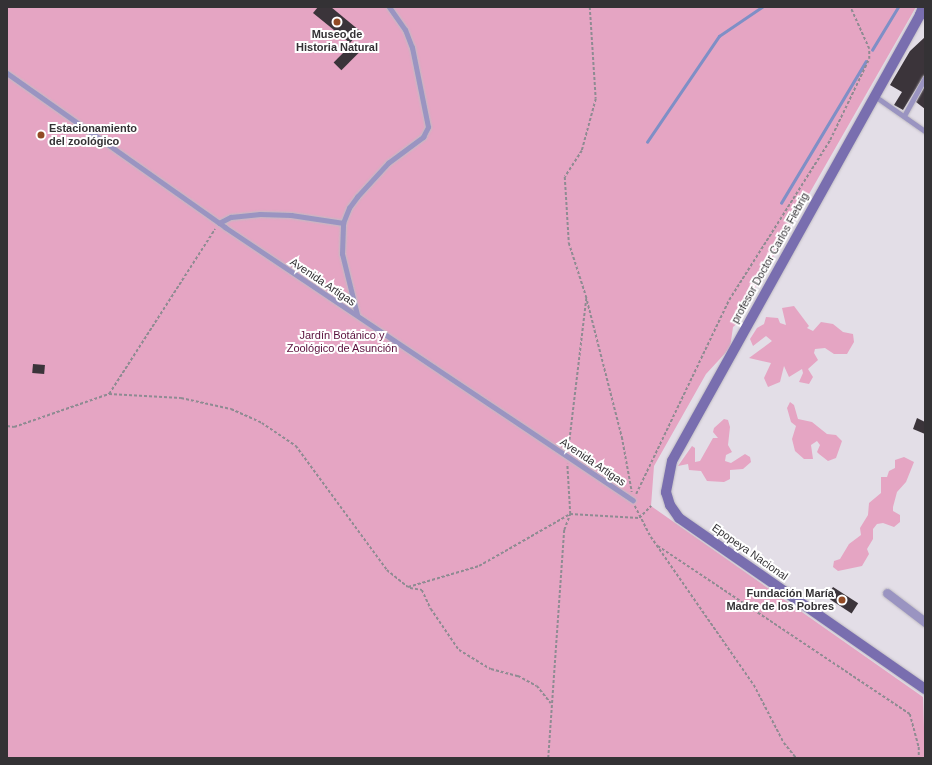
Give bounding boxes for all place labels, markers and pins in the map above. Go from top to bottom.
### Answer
marker: Museo de Historia Natural [332,17,342,27]
place label: Museo de Historia Natural [296,28,378,54]
place label: Estacionamiento del zoológico [49,122,137,148]
marker: Estacionamiento del zoológico [36,130,46,140]
place label: Fundación María Madre de los Pobres [726,587,834,613]
marker: Fundación María Madre de los Pobres [837,595,847,605]

